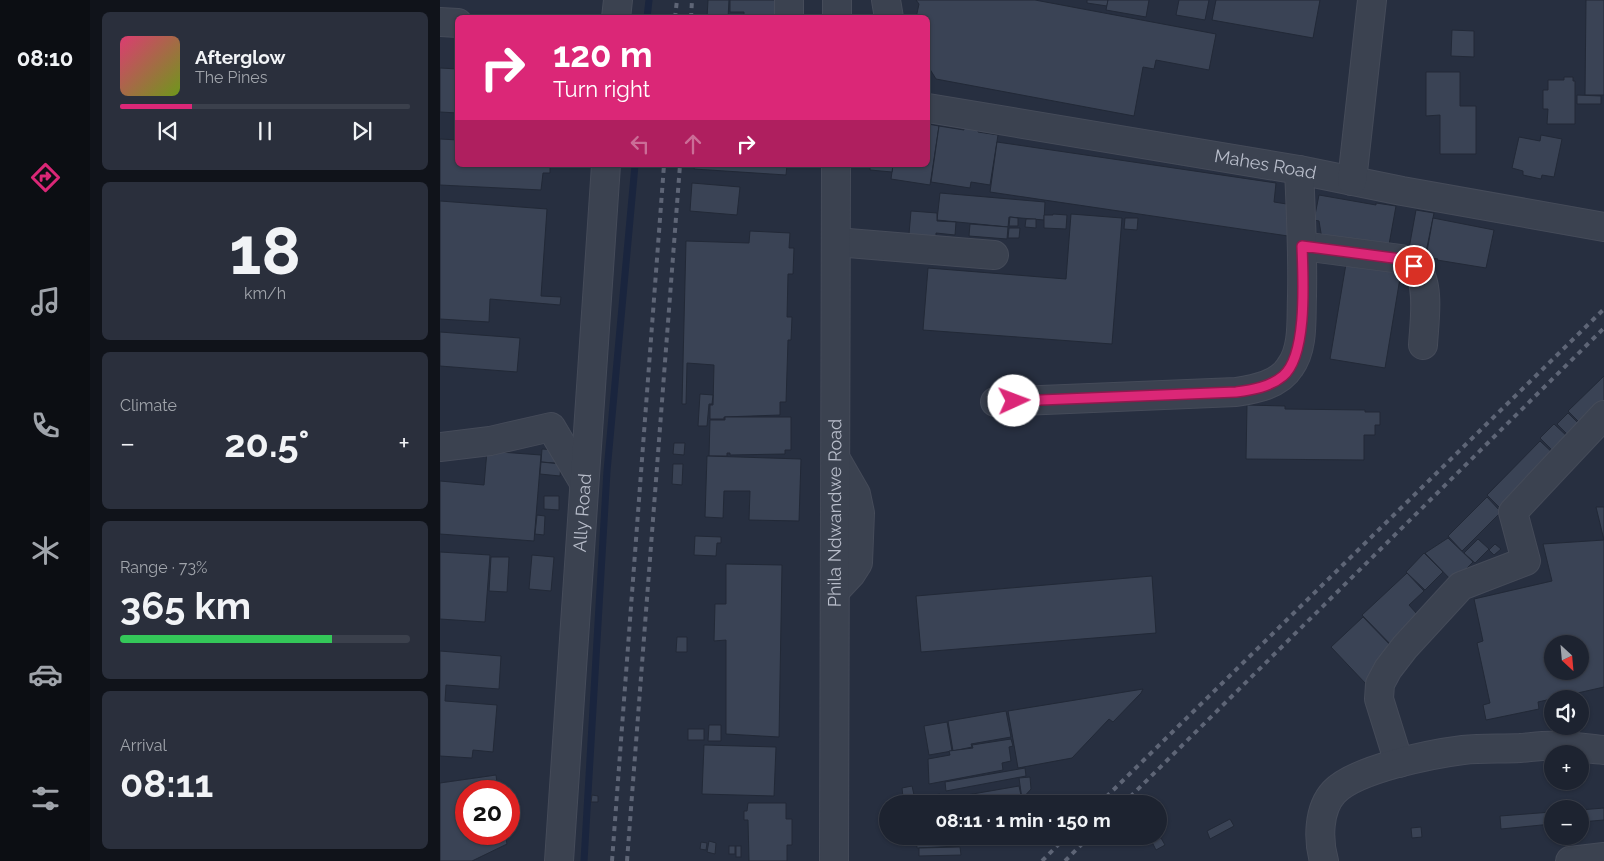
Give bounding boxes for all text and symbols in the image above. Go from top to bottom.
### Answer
text: 120 m [553,34,653,75]
icon: right [470,35,535,100]
text: 08:10 [17,45,73,71]
text: Afterglow [195,46,285,68]
text: The Pines [195,68,267,87]
text: Turn right [553,76,650,102]
icon: previous [154,117,182,145]
icon: pause [251,117,279,145]
icon: next [348,117,376,145]
icon: left [626,130,654,158]
icon: ahead [679,130,707,158]
icon: right [732,130,760,158]
street label: Mahes Road [1213,145,1318,183]
icon: directions [28,160,63,195]
text: 18 [229,213,301,289]
pin [1393,245,1435,287]
icon: arrive [1400,252,1428,280]
icon: music [28,284,63,319]
text: km/h [244,284,286,303]
position arrow [987,374,1039,426]
text: Climate [120,396,177,415]
icon: phone [28,408,63,443]
street label: Phila Ndwandwe Road [824,419,845,607]
text: 20.5° [224,421,309,466]
text: − [120,427,135,460]
text: + [398,427,410,460]
street label: Ally Road [569,473,595,553]
icon: climate [28,533,63,568]
text: Range · 73% [120,558,207,577]
text: 365 km [120,583,251,628]
north arrow [1544,635,1589,680]
map controls [1544,635,1589,845]
icon: car [28,657,63,692]
button: sound [1544,690,1589,735]
text: Arrival [120,736,167,755]
button: + [1544,745,1589,790]
text: 08:11 [120,761,213,806]
speed limit sign: 20 [455,780,520,845]
icon: filters [28,781,63,816]
button: − [1544,800,1589,845]
text: 08:11 · 1 min · 150 m [935,809,1111,831]

